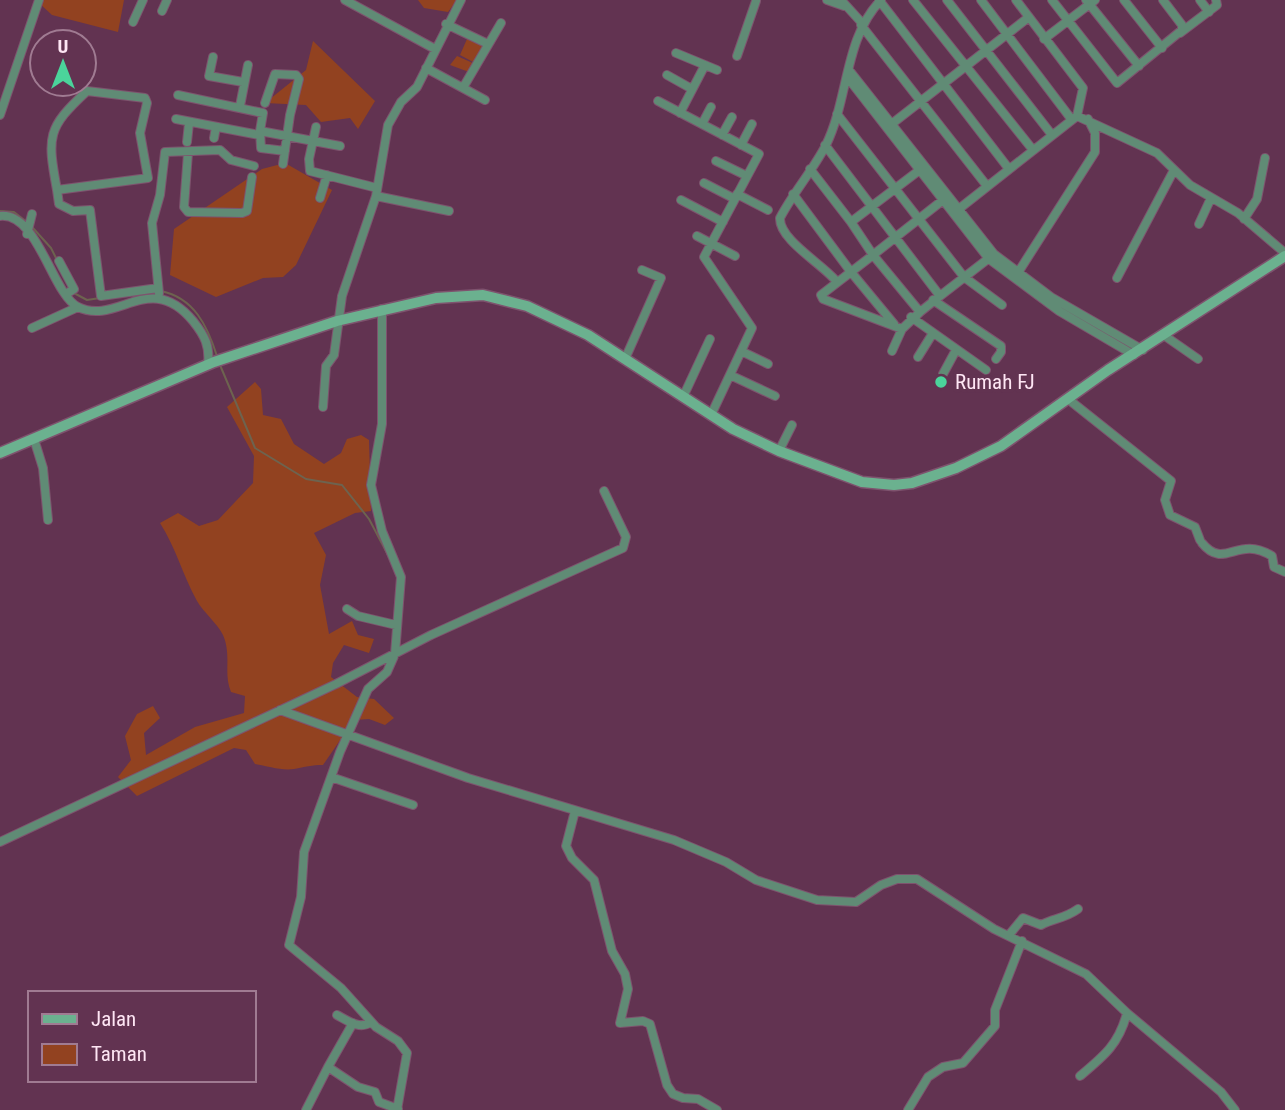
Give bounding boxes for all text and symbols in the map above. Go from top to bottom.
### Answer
north arrow [28,28,98,98]
text: U [58,35,68,58]
place label: Rumah FJ [955,370,1035,394]
marker: Rumah FJ [933,374,949,390]
legend [28,991,256,1082]
text: Jalan [91,1007,136,1031]
text: Taman [91,1042,147,1066]

